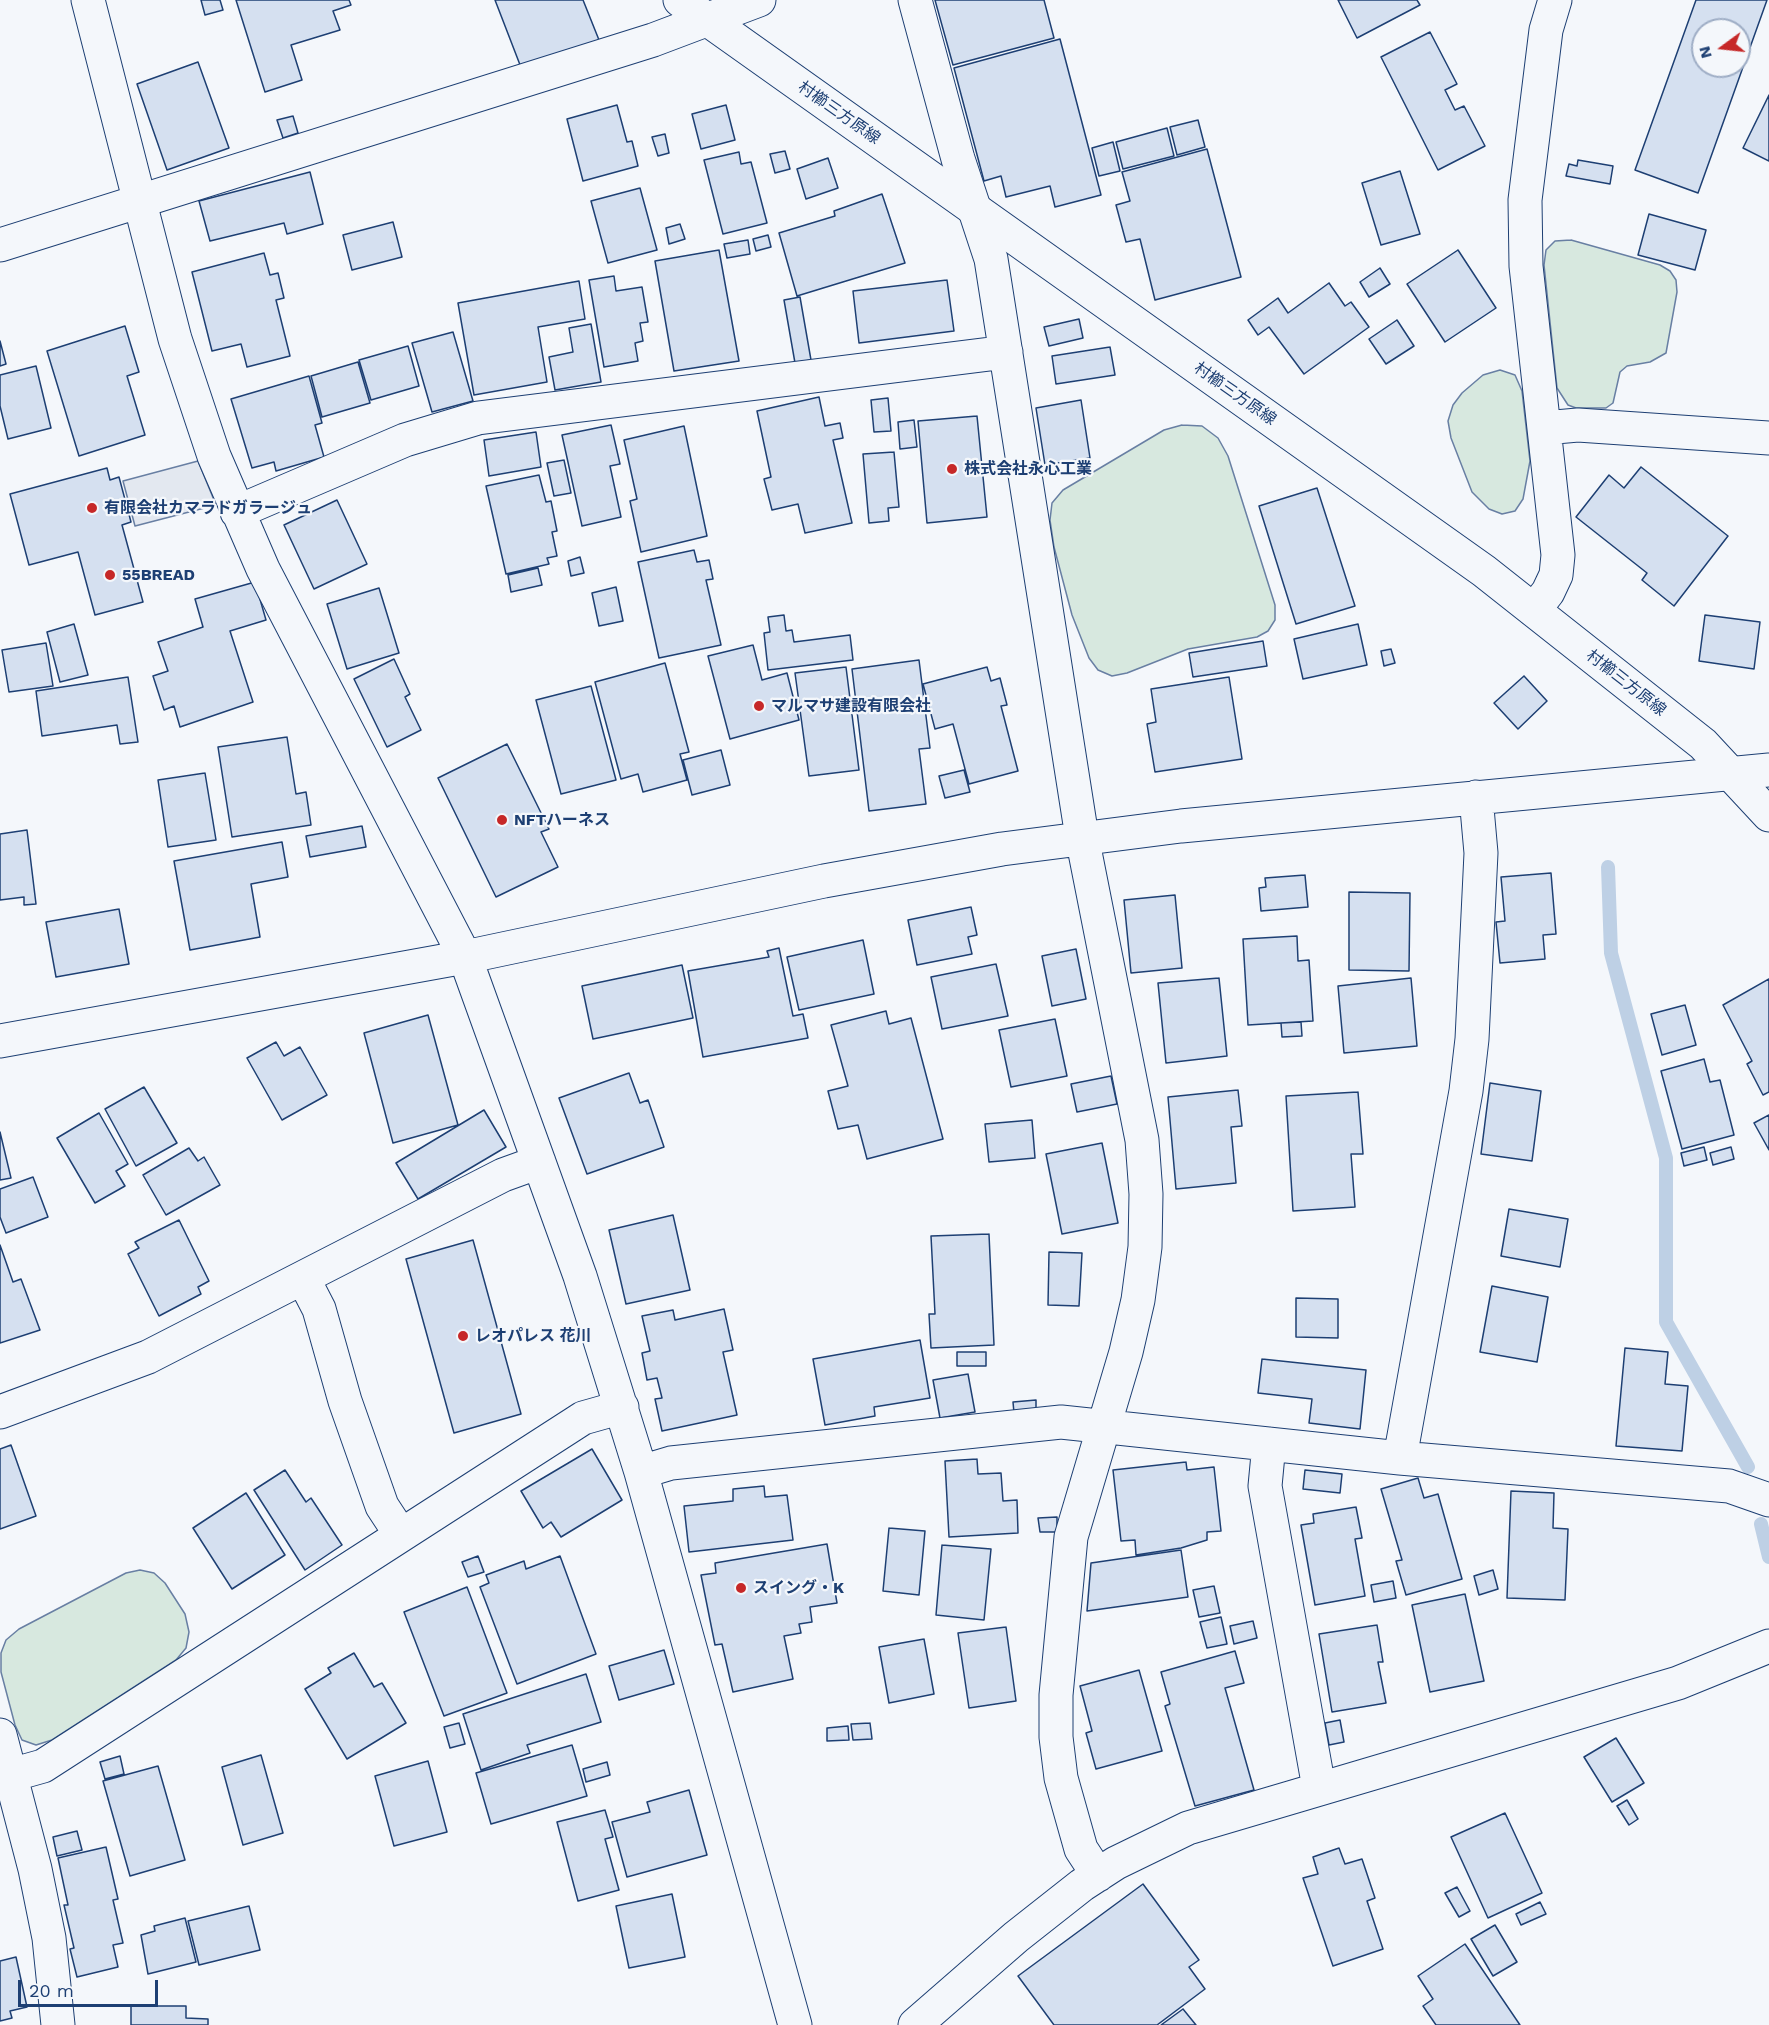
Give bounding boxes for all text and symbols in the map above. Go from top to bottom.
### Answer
north arrow [1691,18,1751,78]
text: N [1694,44,1716,60]
street label: 村櫛三方原線 [794,78,884,148]
street label: 村櫛三方原線 [1190,359,1280,429]
place label: 株式会社永心工業 [964,459,1092,479]
marker: 株式会社永心工業 [945,462,959,476]
place label: 有限会社カマラドガラージュ [104,498,312,518]
marker: 有限会社カマラドガラージュ [85,501,99,515]
place label: 55BREAD [122,565,195,585]
marker: 55BREAD [103,568,117,582]
street label: 村櫛三方原線 [1582,646,1670,720]
place label: マルマサ建設有限会社 [771,696,931,716]
marker: マルマサ建設有限会社 [752,699,766,713]
place label: NFTハーネス [514,810,610,830]
marker: NFTハーネス [495,813,509,827]
place label: レオパレス 花川 [475,1326,592,1346]
marker: レオパレス 花川 [456,1329,470,1343]
place label: スイング・K [753,1578,844,1598]
marker: スイング・K [734,1581,748,1595]
scale bar [21,1968,160,2006]
text: 20 m [29,1980,74,2001]

